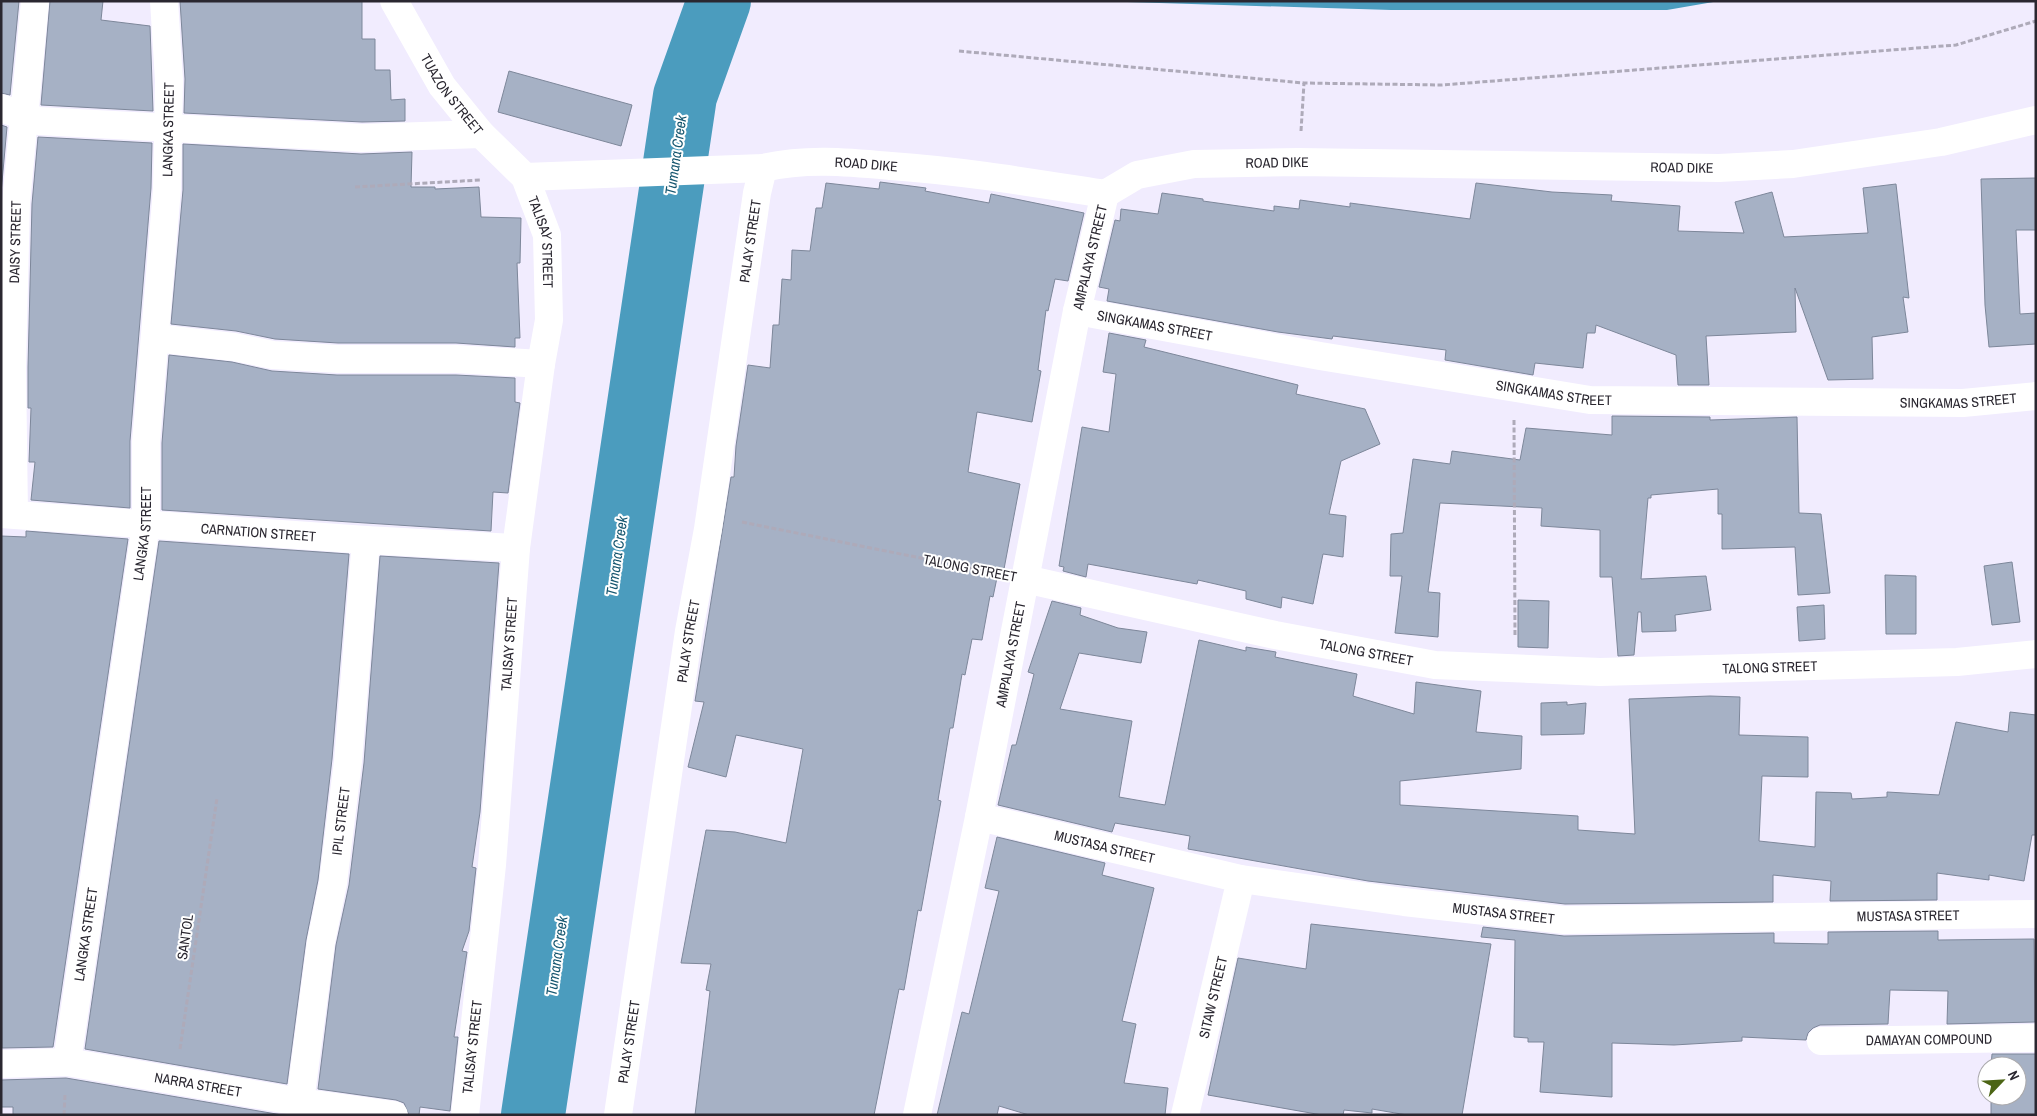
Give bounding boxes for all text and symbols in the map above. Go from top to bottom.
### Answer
street label: TUAZON STREET [417,51,487,138]
street label: LANGKA STREET [158,82,178,177]
water label: Tumana Creek [660,113,692,196]
street label: ROAD DIKE [834,153,898,175]
street label: ROAD DIKE [1245,153,1309,172]
street label: ROAD DIKE [1650,158,1714,177]
street label: TALISAY STREET [524,193,557,288]
street label: PALAY STREET [735,198,765,284]
street label: DAISY STREET [5,200,25,284]
street label: AMPALAYA STREET [1068,203,1111,313]
street label: SINGKAMAS STREET [1096,306,1214,345]
street label: SINGKAMAS STREET [1495,376,1612,409]
street label: SINGKAMAS STREET [1900,389,2017,412]
street label: LANGKA STREET [129,486,155,582]
water label: Tumana Creek [601,514,633,597]
street label: CARNATION STREET [200,519,317,545]
street label: TALONG STREET [922,550,1018,586]
street label: TALISAY STREET [497,597,521,691]
street label: PALAY STREET [673,598,704,684]
street label: AMPALAYA STREET [991,600,1030,710]
street label: TALONG STREET [1318,635,1415,670]
street label: TALONG STREET [1722,657,1818,678]
street label: IPIL STREET [327,786,354,856]
street label: MUSTASA STREET [1053,826,1157,867]
street label: LANGKA STREET [70,886,102,982]
street label: MUSTASA STREET [1452,899,1556,928]
street label: MUSTASA STREET [1857,906,1960,925]
street label: SANTOL [173,912,197,961]
water label: Tumana Creek [541,914,573,997]
street label: SITAW STREET [1195,954,1231,1040]
street label: TALISAY STREET [458,999,486,1095]
street label: PALAY STREET [614,999,644,1085]
street label: DAMAYAN COMPOUND [1866,1030,1992,1049]
north arrow [1977,1056,2027,1106]
street label: NARRA STREET [153,1068,243,1101]
text: N [2004,1068,2024,1083]

